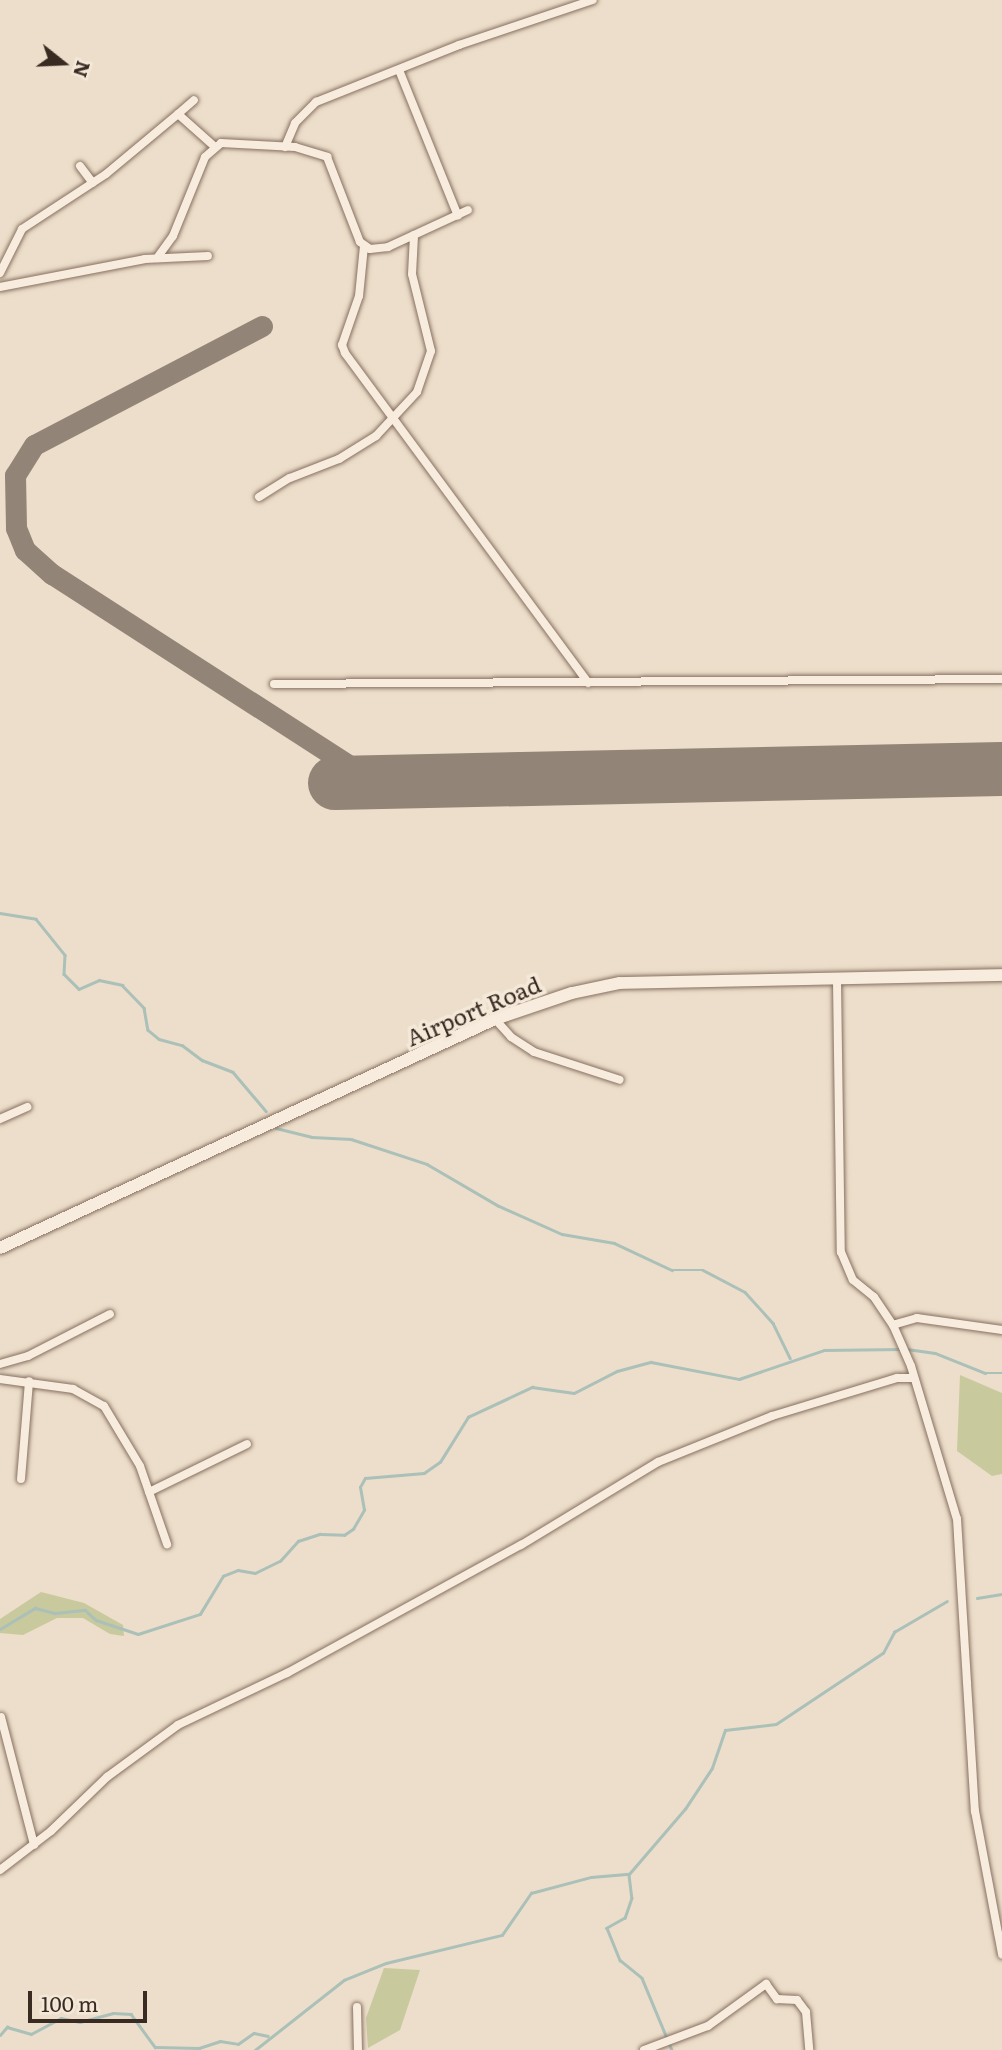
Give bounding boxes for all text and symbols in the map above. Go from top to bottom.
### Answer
north arrow [28,28,98,98]
text: N [67,58,99,81]
street label: Airport Road [402,969,544,1051]
scale bar [32,1976,150,2020]
text: 100 m [41,1987,98,2018]

